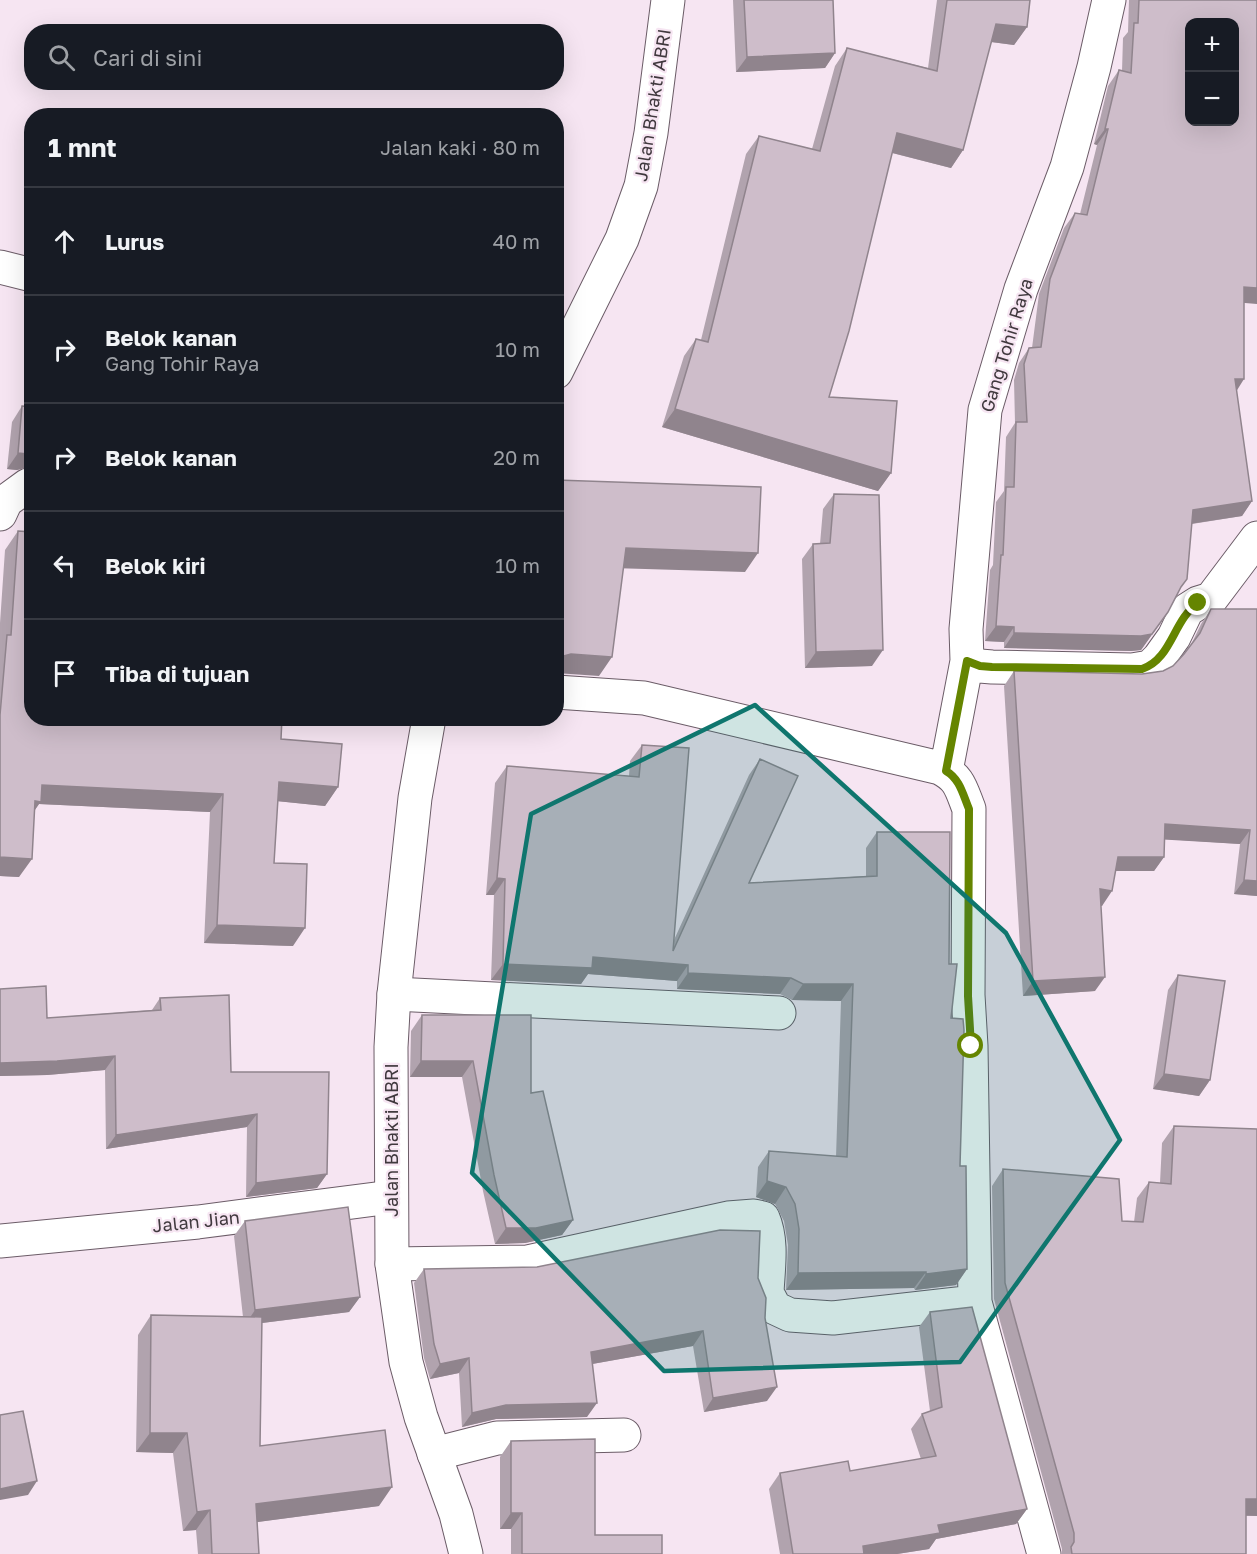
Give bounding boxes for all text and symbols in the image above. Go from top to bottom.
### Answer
map controls [1185,18,1239,126]
button: + [1185,18,1239,72]
search box [24,24,564,90]
street label: Jalan Bhakti ABRI [629,27,675,183]
icon: search [45,41,78,74]
text: Cari di sini [93,44,202,71]
button: − [1185,72,1239,126]
text: 1 mnt [48,132,117,163]
text: Jalan kaki · 80 m [380,135,540,159]
icon: ahead [48,225,81,258]
text: Lurus [105,228,164,255]
text: 40 m [493,229,540,253]
street label: Gang Tohir Raya [975,275,1037,415]
text: Belok kanan [105,324,237,351]
icon: right [48,333,81,366]
text: 10 m [495,337,540,361]
text: Gang Tohir Raya [105,351,259,375]
icon: right [48,441,81,474]
text: Belok kanan [105,444,237,471]
text: 20 m [493,445,540,469]
icon: left [48,549,81,582]
text: Belok kiri [105,552,206,579]
text: 10 m [495,553,540,577]
route end [1184,589,1210,615]
icon: arrive [48,657,81,690]
text: Tiba di tujuan [105,660,249,687]
route start [957,1032,983,1058]
street label: Jalan Bhakti ABRI [380,1063,402,1217]
street label: Jalan Jian [151,1205,241,1237]

